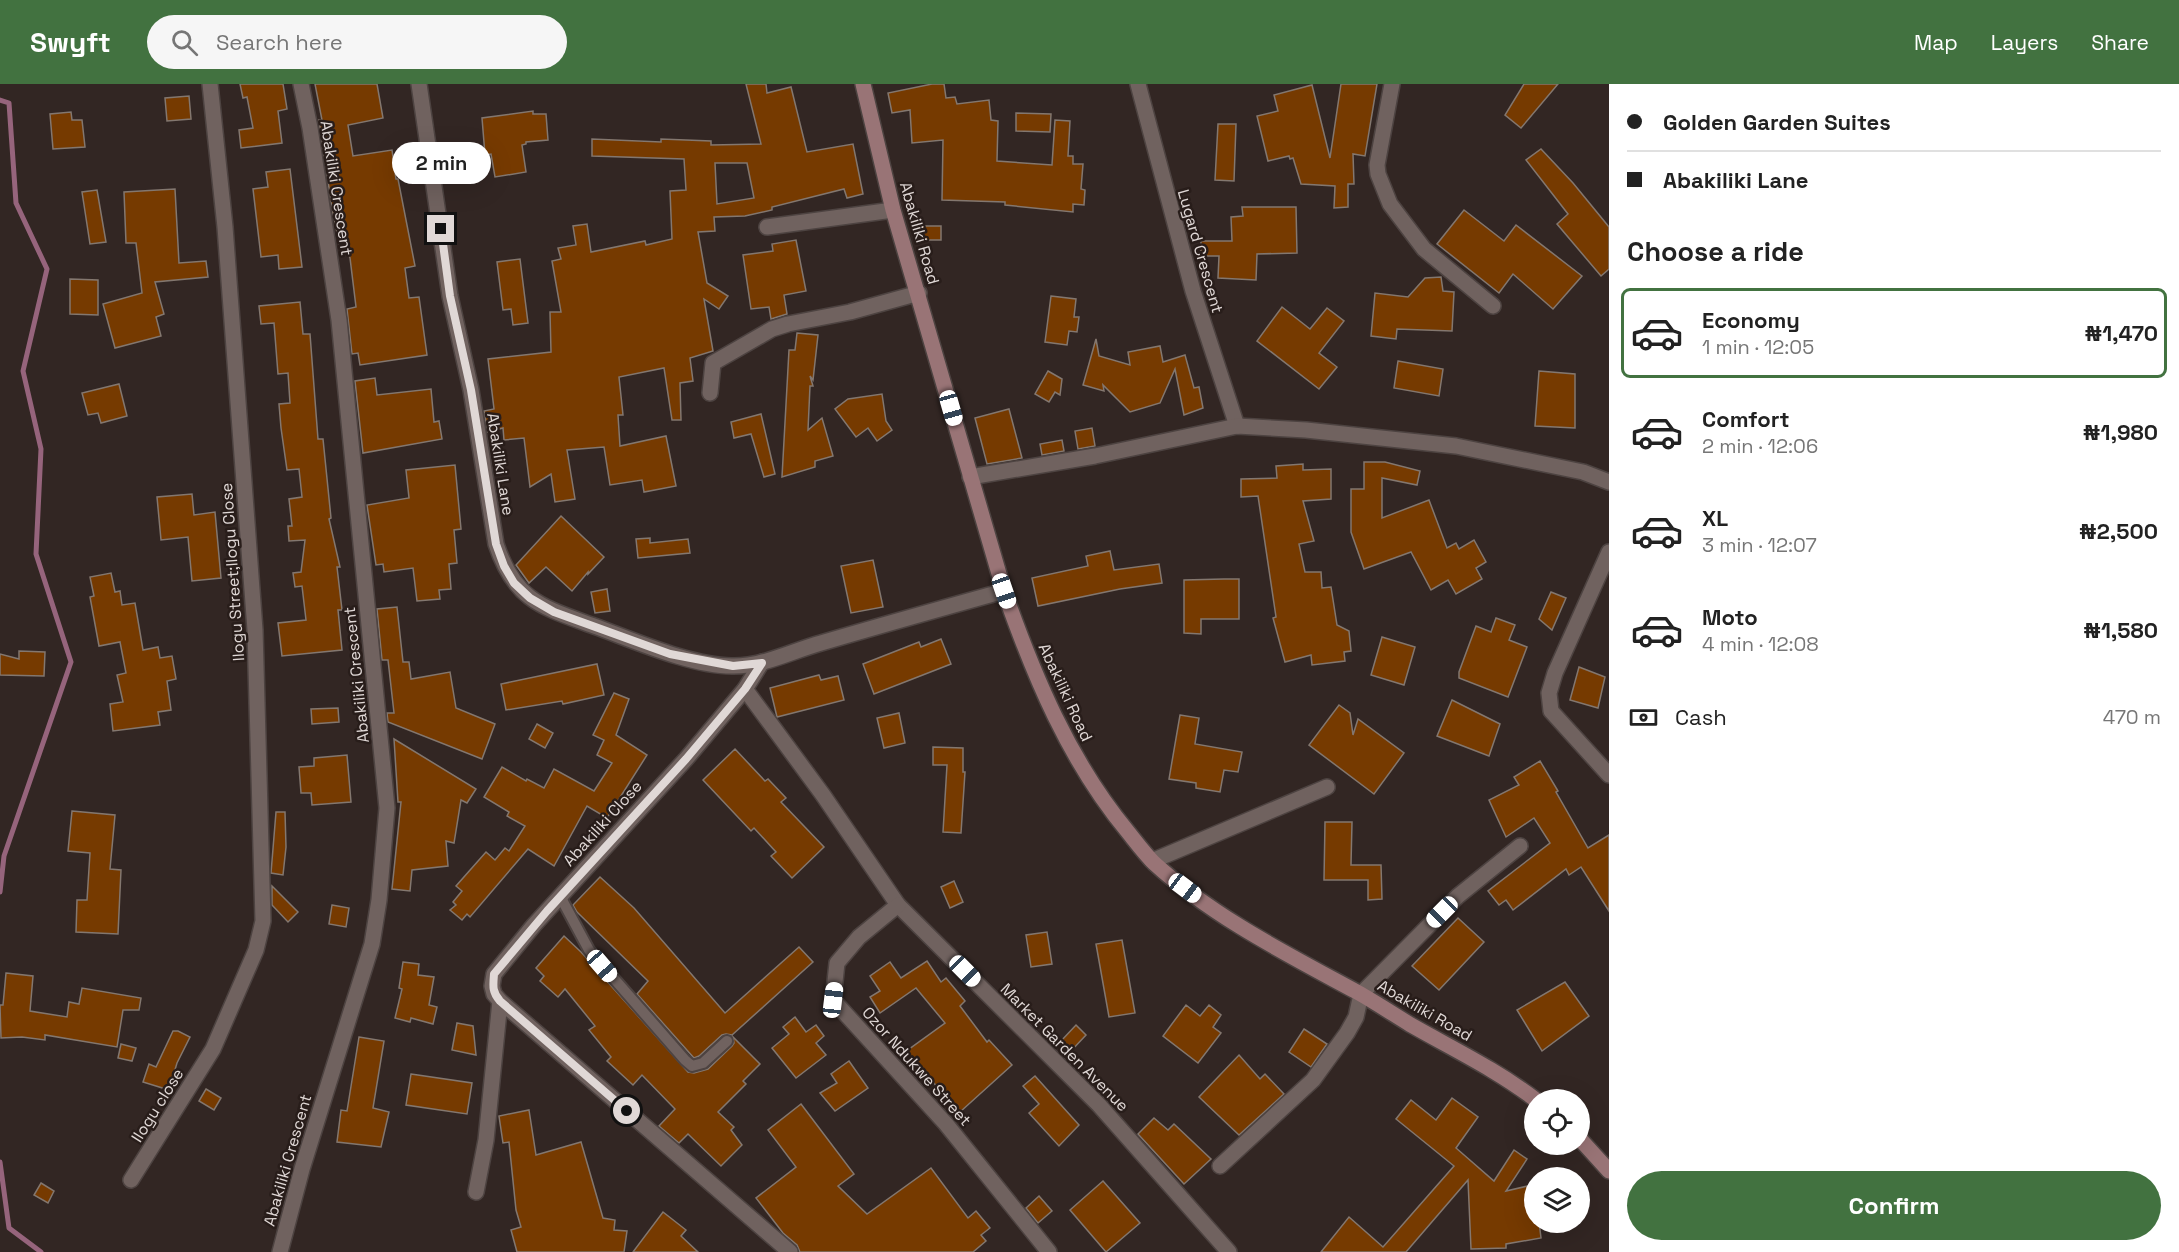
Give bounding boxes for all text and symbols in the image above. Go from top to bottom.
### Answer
search box [147,15,567,69]
text: Swyft [30,24,111,60]
icon: search [168,26,201,59]
text: Search here [216,28,343,56]
text: Map [1914,29,1958,56]
text: Layers [1991,29,2058,56]
text: Share [2091,29,2149,56]
text: Golden Garden Suites [1663,108,1891,136]
street label: Abakiliki Crescent [315,119,358,257]
callout: 2 min [392,142,490,184]
text: 2 min [416,150,467,176]
text: Abakiliki Lane [1663,166,1808,194]
street label: Abakiliki Road [895,179,944,287]
street label: Lugard Crescent [1173,187,1228,316]
route end [427,215,454,242]
text: Choose a ride [1627,234,1804,269]
icon: car [1630,306,1684,360]
text: Economy [1702,306,1800,334]
text: ₦1,470 [2084,319,2158,347]
text: 1 min · 12:05 [1702,334,1814,360]
car [937,388,965,428]
icon: car [1630,405,1684,459]
text: Comfort [1702,405,1790,433]
street label: Abakiliki Lane [482,411,519,517]
text: ₦1,980 [2083,418,2158,446]
text: 2 min · 12:06 [1702,433,1818,459]
street label: Ilogu Street;Ilogu Close [216,482,249,662]
icon: car [1630,504,1684,558]
text: XL [1702,504,1728,532]
text: ₦2,500 [2079,517,2158,545]
text: 3 min · 12:07 [1702,532,1817,558]
car [990,571,1018,611]
icon: car [1630,603,1684,657]
text: Moto [1702,603,1758,631]
street label: Abakiliki Crescent [339,606,374,744]
text: ₦1,580 [2083,616,2158,644]
text: 4 min · 12:08 [1702,631,1819,657]
street label: Abakiliki Road [1034,640,1097,745]
icon: cash [1627,701,1660,734]
text: Cash [1675,703,1727,731]
text: 470 m [2103,704,2161,730]
street label: Abakiliki Close [558,776,647,871]
car [1165,870,1205,906]
car [1423,893,1461,931]
car [583,947,621,985]
car [946,952,984,990]
street label: Abakiliki Road [1374,975,1476,1046]
street label: Market Garden Avenue [996,979,1133,1116]
car [822,981,844,1019]
street label: Ozor Ndukwe Street [858,1002,976,1130]
street label: Ilogu close [126,1064,188,1146]
map controls [1524,1089,1590,1233]
button: locate [1524,1089,1590,1155]
street label: Abakiliki Crescent [259,1092,316,1229]
route start [613,1097,640,1124]
button: layers [1524,1167,1590,1233]
button: Confirm [1627,1171,2161,1240]

